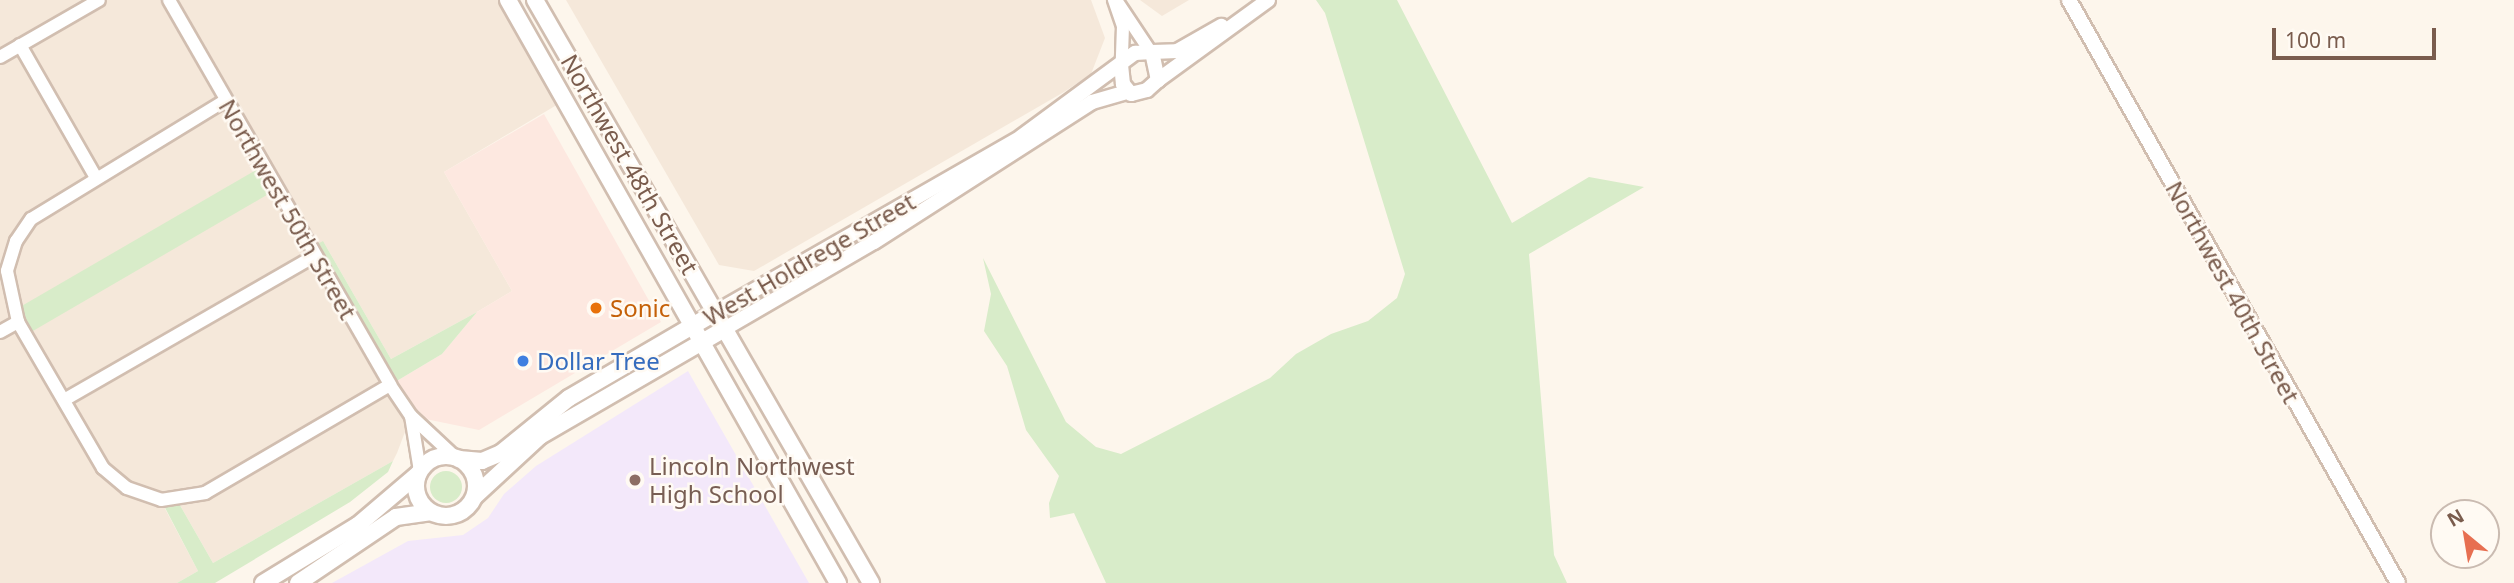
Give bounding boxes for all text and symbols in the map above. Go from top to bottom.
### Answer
scale bar [2276,14,2440,58]
text: 100 m [2285,26,2346,54]
street label: Northwest 48th Street [555,49,705,279]
street label: Northwest 50th Street [213,94,363,324]
street label: Northwest 40th Street [2160,176,2306,408]
street label: West Holdrege Street [698,187,920,331]
place label: Sonic [610,294,670,322]
marker: Sonic [588,300,604,316]
place label: Dollar Tree [537,347,660,375]
marker: Dollar Tree [515,353,531,369]
place label: Lincoln Northwest High School [649,452,855,508]
marker: Lincoln Northwest High School [627,472,643,488]
north arrow [2430,499,2500,569]
text: N [2442,502,2469,533]

